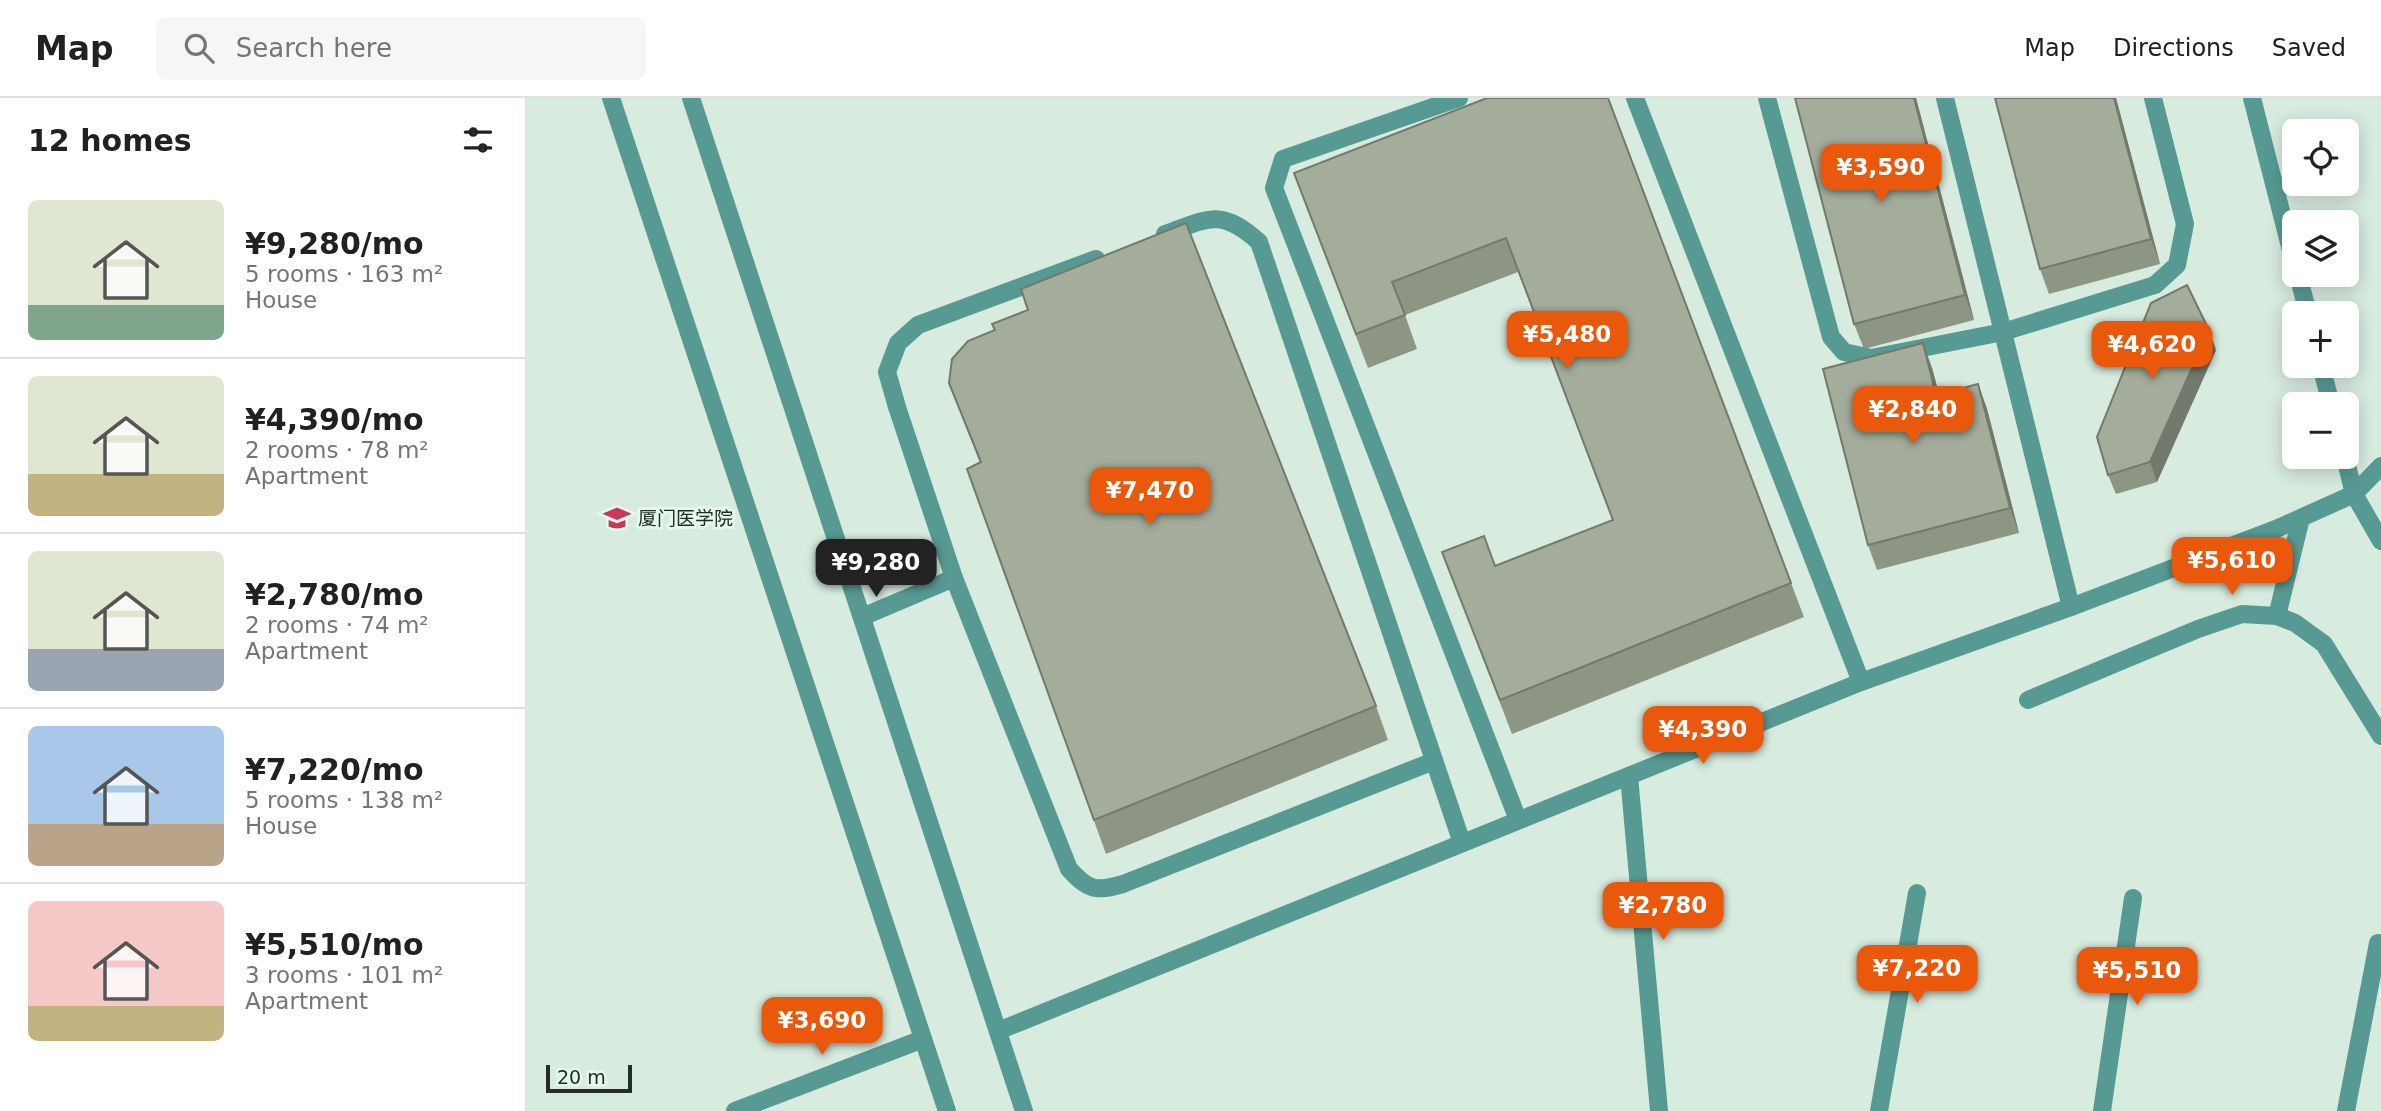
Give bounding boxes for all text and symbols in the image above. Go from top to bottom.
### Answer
search box [156,17,646,80]
text: Map [35,29,114,68]
icon: search [180,29,218,67]
text: Search here [236,33,392,63]
text: Map [2024,34,2075,62]
text: Directions [2113,34,2234,62]
text: Saved [2272,34,2346,62]
map controls [2282,119,2359,469]
button: locate [2282,119,2359,196]
icon: filters [459,121,497,159]
text: 12 homes [28,123,192,158]
pin: ¥3,590 [1824,144,1938,204]
text: ¥3,590 [1837,154,1925,180]
button: layers [2282,210,2359,287]
text: ¥9,280/mo [245,226,424,261]
icon: home [84,228,168,312]
text: 5 rooms · 163 m² [245,261,443,287]
text: House [245,287,317,313]
button: + [2282,301,2359,378]
pin: ¥5,480 [1510,312,1624,371]
text: ¥5,480 [1523,321,1611,347]
pin: ¥4,620 [2095,322,2209,381]
text: ¥4,620 [2108,331,2196,357]
pin: ¥2,840 [1856,386,1970,446]
button: − [2282,392,2359,469]
text: ¥2,840 [1869,396,1957,422]
text: ¥4,390/mo [245,402,424,437]
icon: home [84,404,168,488]
text: 2 rooms · 78 m² [245,437,429,463]
text: Apartment [245,463,368,489]
pin: ¥7,470 [1093,468,1207,527]
text: ¥7,470 [1106,477,1194,503]
school or university icon: 厦门医学院 [602,503,632,533]
place label: 厦门医学院 [638,507,733,529]
pin: ¥5,610 [2175,538,2289,597]
pin: ¥9,280 [819,540,933,599]
text: ¥5,610 [2188,547,2276,573]
text: ¥9,280 [832,549,920,575]
text: ¥2,780/mo [245,577,424,612]
icon: home [84,579,168,663]
text: 2 rooms · 74 m² [245,612,429,638]
text: Apartment [245,638,368,664]
pin: ¥4,390 [1646,706,1760,766]
text: ¥4,390 [1659,716,1747,742]
text: ¥7,220/mo [245,752,424,787]
icon: home [84,754,168,838]
text: 5 rooms · 138 m² [245,787,443,813]
text: House [245,813,317,839]
pin: ¥2,780 [1606,882,1720,942]
text: ¥2,780 [1619,892,1707,918]
text: ¥5,510/mo [245,927,424,962]
icon: home [84,929,168,1013]
pin: ¥7,220 [1860,946,1974,1005]
pin: ¥5,510 [2080,948,2194,1007]
text: ¥7,220 [1873,955,1961,981]
text: ¥5,510 [2093,957,2181,983]
text: 3 rooms · 101 m² [245,962,443,988]
text: Apartment [245,988,368,1014]
pin: ¥3,690 [765,998,879,1057]
text: ¥3,690 [778,1007,866,1033]
scale bar [546,1062,632,1094]
text: 20 m [557,1066,606,1088]

